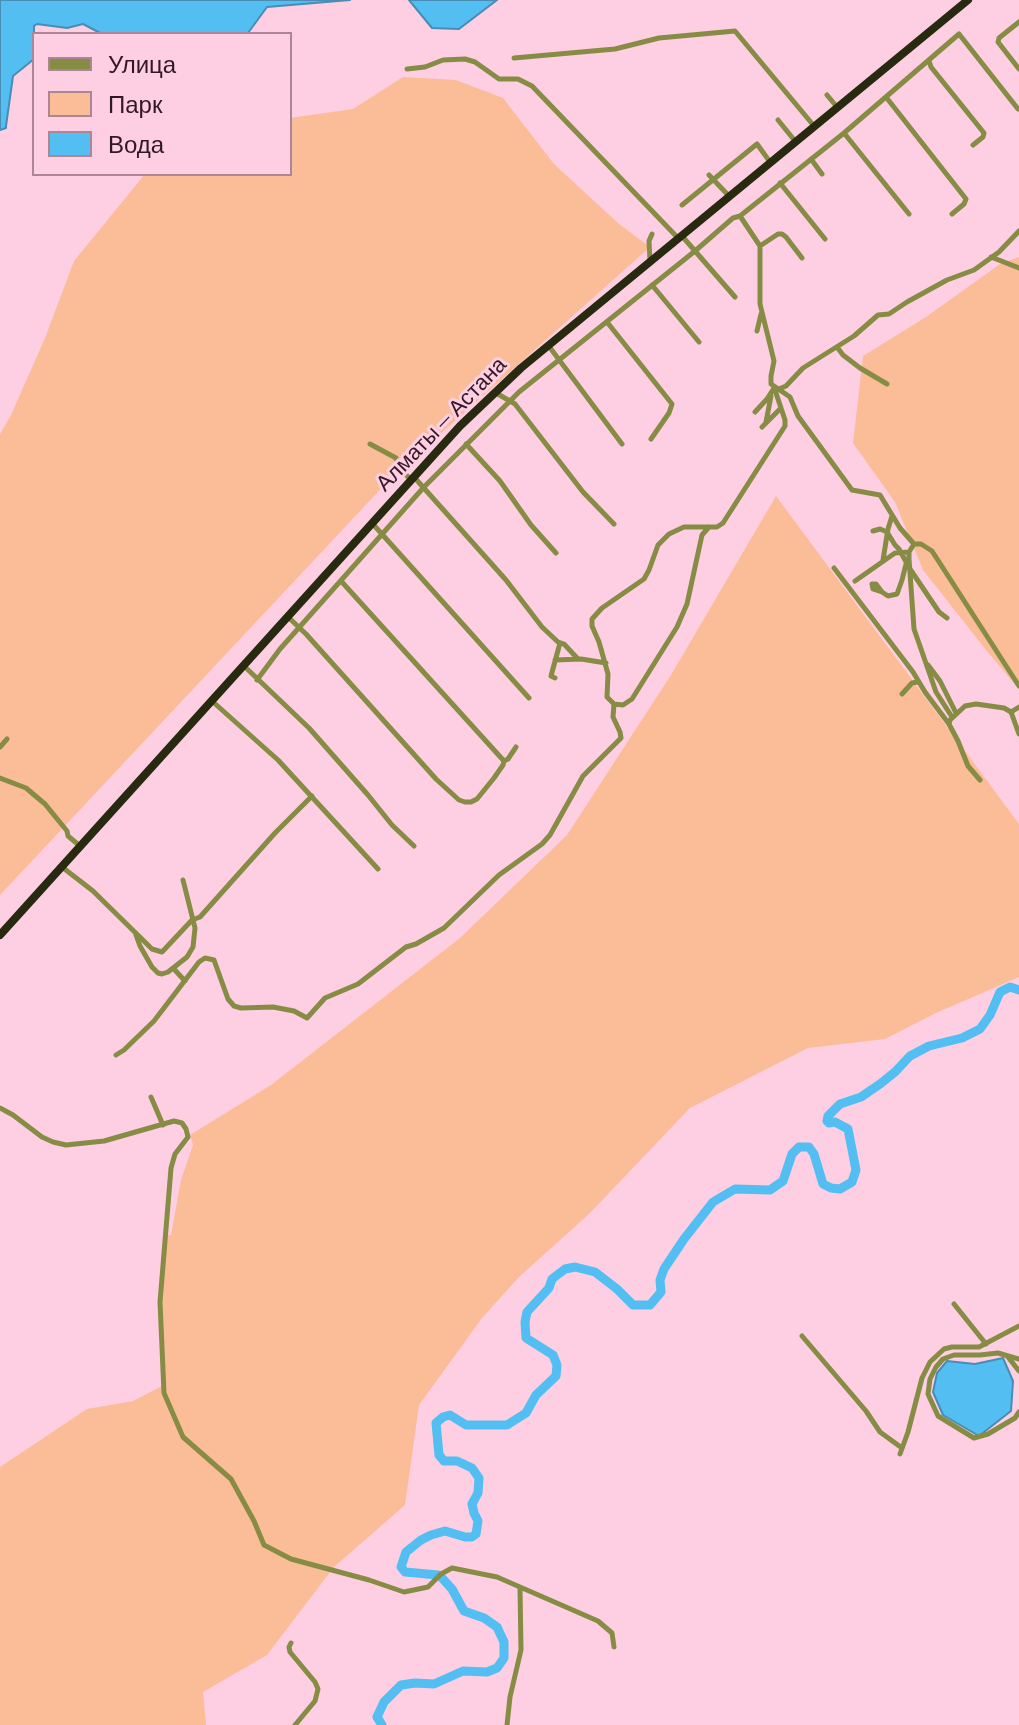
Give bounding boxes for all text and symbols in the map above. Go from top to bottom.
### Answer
legend [32,32,292,176]
text: Улица [108,49,176,78]
text: Парк [108,89,162,118]
text: Вода [108,129,164,158]
street label: Алматы — Астана [370,351,512,497]

